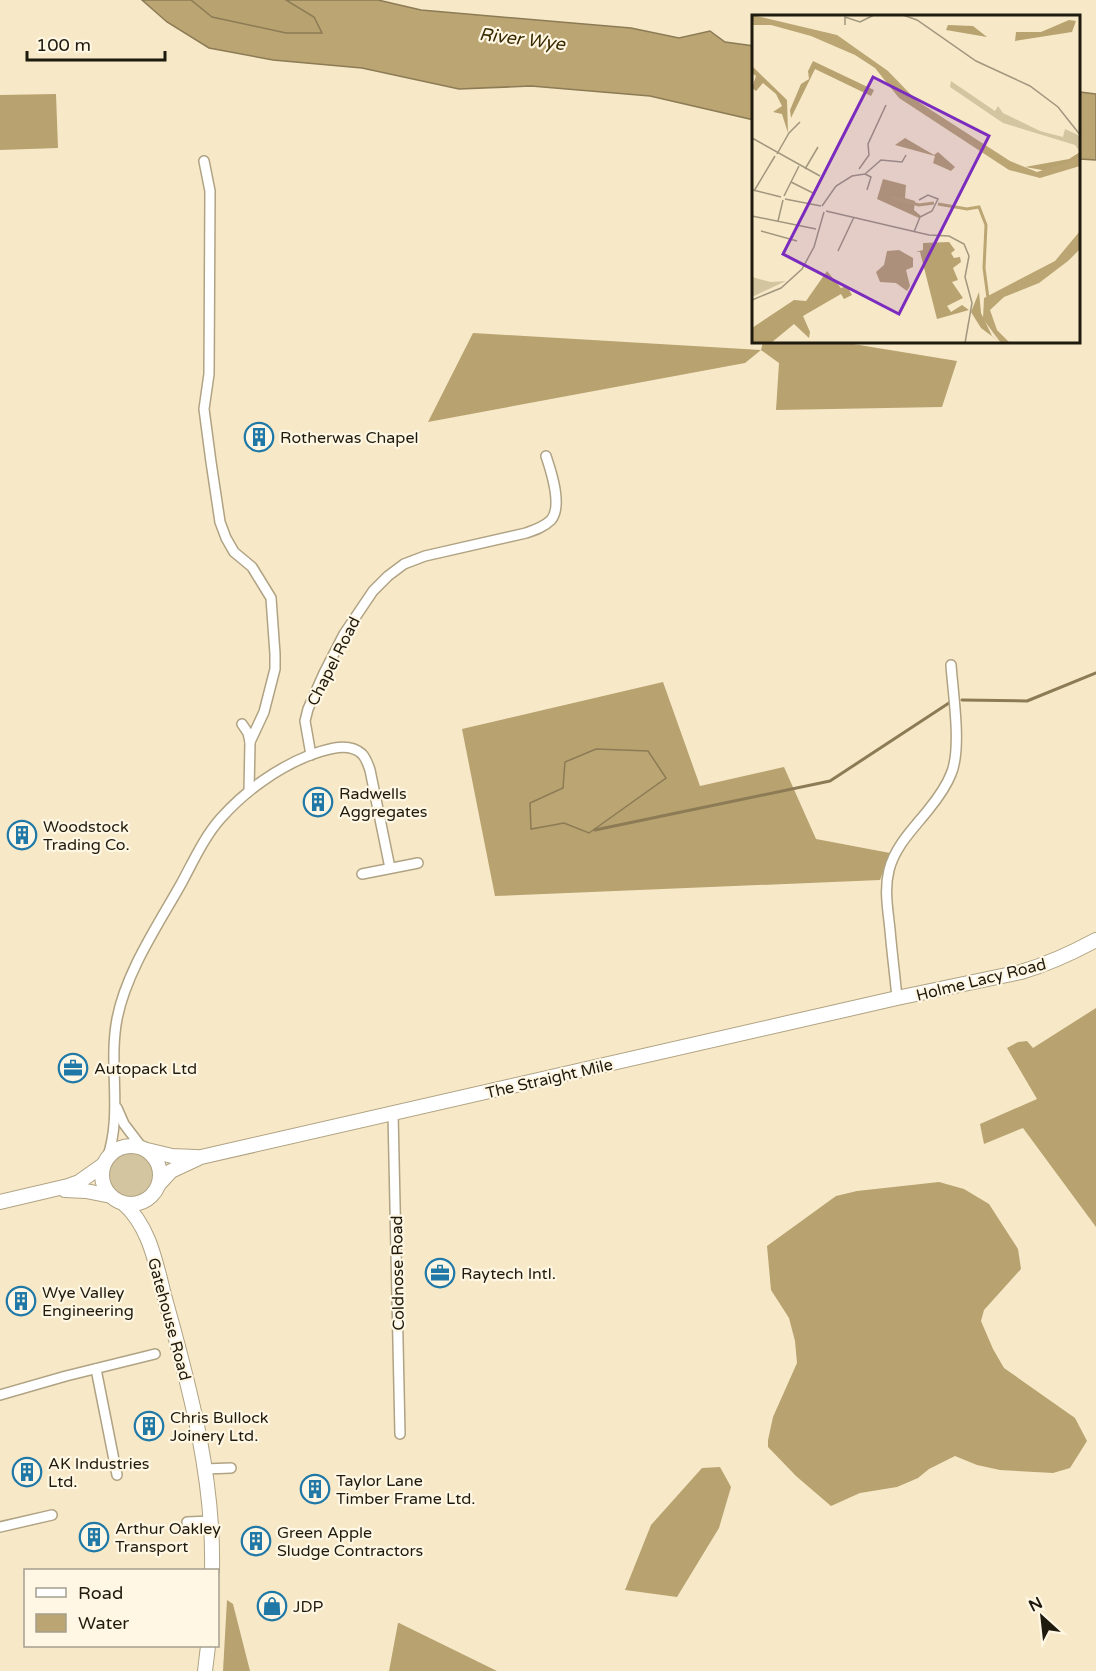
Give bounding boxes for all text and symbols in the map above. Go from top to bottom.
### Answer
inset map [752,15,1081,344]
water label: River Wye [478,23,567,55]
scale bar [27,24,165,62]
text: 100 m [36,34,91,56]
building icon: Rotherwas Chapel [243,421,275,453]
place label: Rotherwas Chapel [280,428,419,448]
street label: Chapel Road [303,614,365,709]
place label: Radwells Aggregates [339,784,428,822]
building icon: Radwells Aggregates [302,786,334,818]
place label: Woodstock Trading Co. [43,817,130,855]
building icon: Woodstock Trading Co. [6,819,38,851]
street label: Holme Lacy Road [914,954,1048,1006]
office icon: Autopack Ltd [57,1052,89,1084]
street label: The Straight Mile [484,1055,615,1103]
place label: Autopack Ltd [94,1059,197,1079]
street label: Coldnose Road [387,1215,409,1331]
street label: Gatehouse Road [143,1256,195,1383]
office icon: Raytech Intl. [424,1257,456,1289]
place label: Raytech Intl. [461,1264,556,1284]
place label: Wye Valley Engineering [42,1283,134,1321]
building icon: Wye Valley Engineering [5,1285,37,1317]
place label: Chris Bullock Joinery Ltd. [170,1408,269,1446]
building icon: Chris Bullock Joinery Ltd. [133,1410,165,1442]
place label: AK Industries Ltd. [48,1454,149,1492]
building icon: AK Industries Ltd. [11,1456,43,1488]
place label: Taylor Lane Timber Frame Ltd. [336,1471,476,1509]
building icon: Taylor Lane Timber Frame Ltd. [299,1473,331,1505]
place label: Arthur Oakley Transport [115,1519,221,1557]
building icon: Arthur Oakley Transport [78,1521,110,1553]
place label: Green Apple Sludge Contractors [277,1523,423,1561]
building icon: Green Apple Sludge Contractors [240,1525,272,1557]
legend [24,1569,219,1647]
text: Road [78,1582,123,1604]
north arrow [1012,1587,1072,1647]
shop icon: JDP [256,1590,288,1622]
text: N [1025,1593,1046,1616]
place label: JDP [293,1597,323,1617]
text: Water [78,1612,129,1634]

